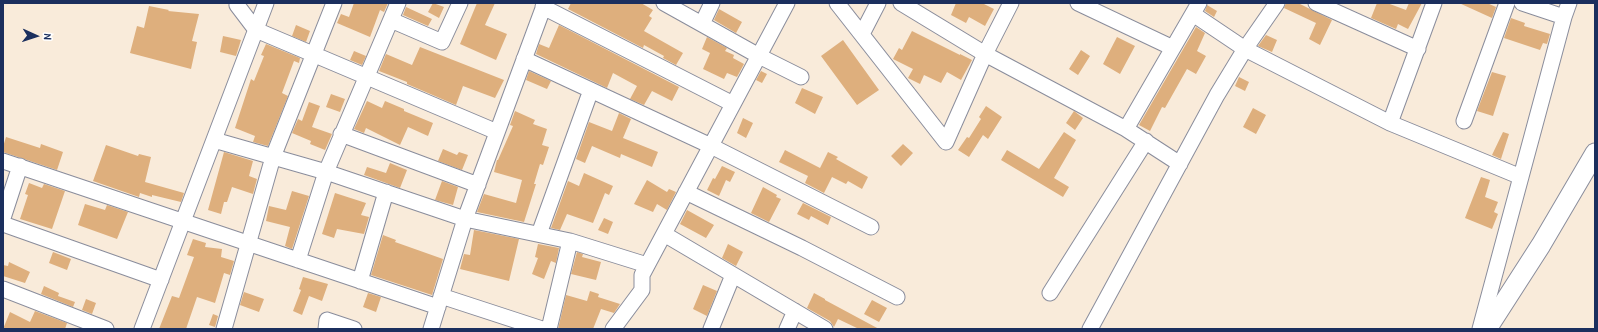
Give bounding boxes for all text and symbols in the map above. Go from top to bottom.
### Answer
north arrow [16,16,56,56]
text: N [41,33,55,40]

